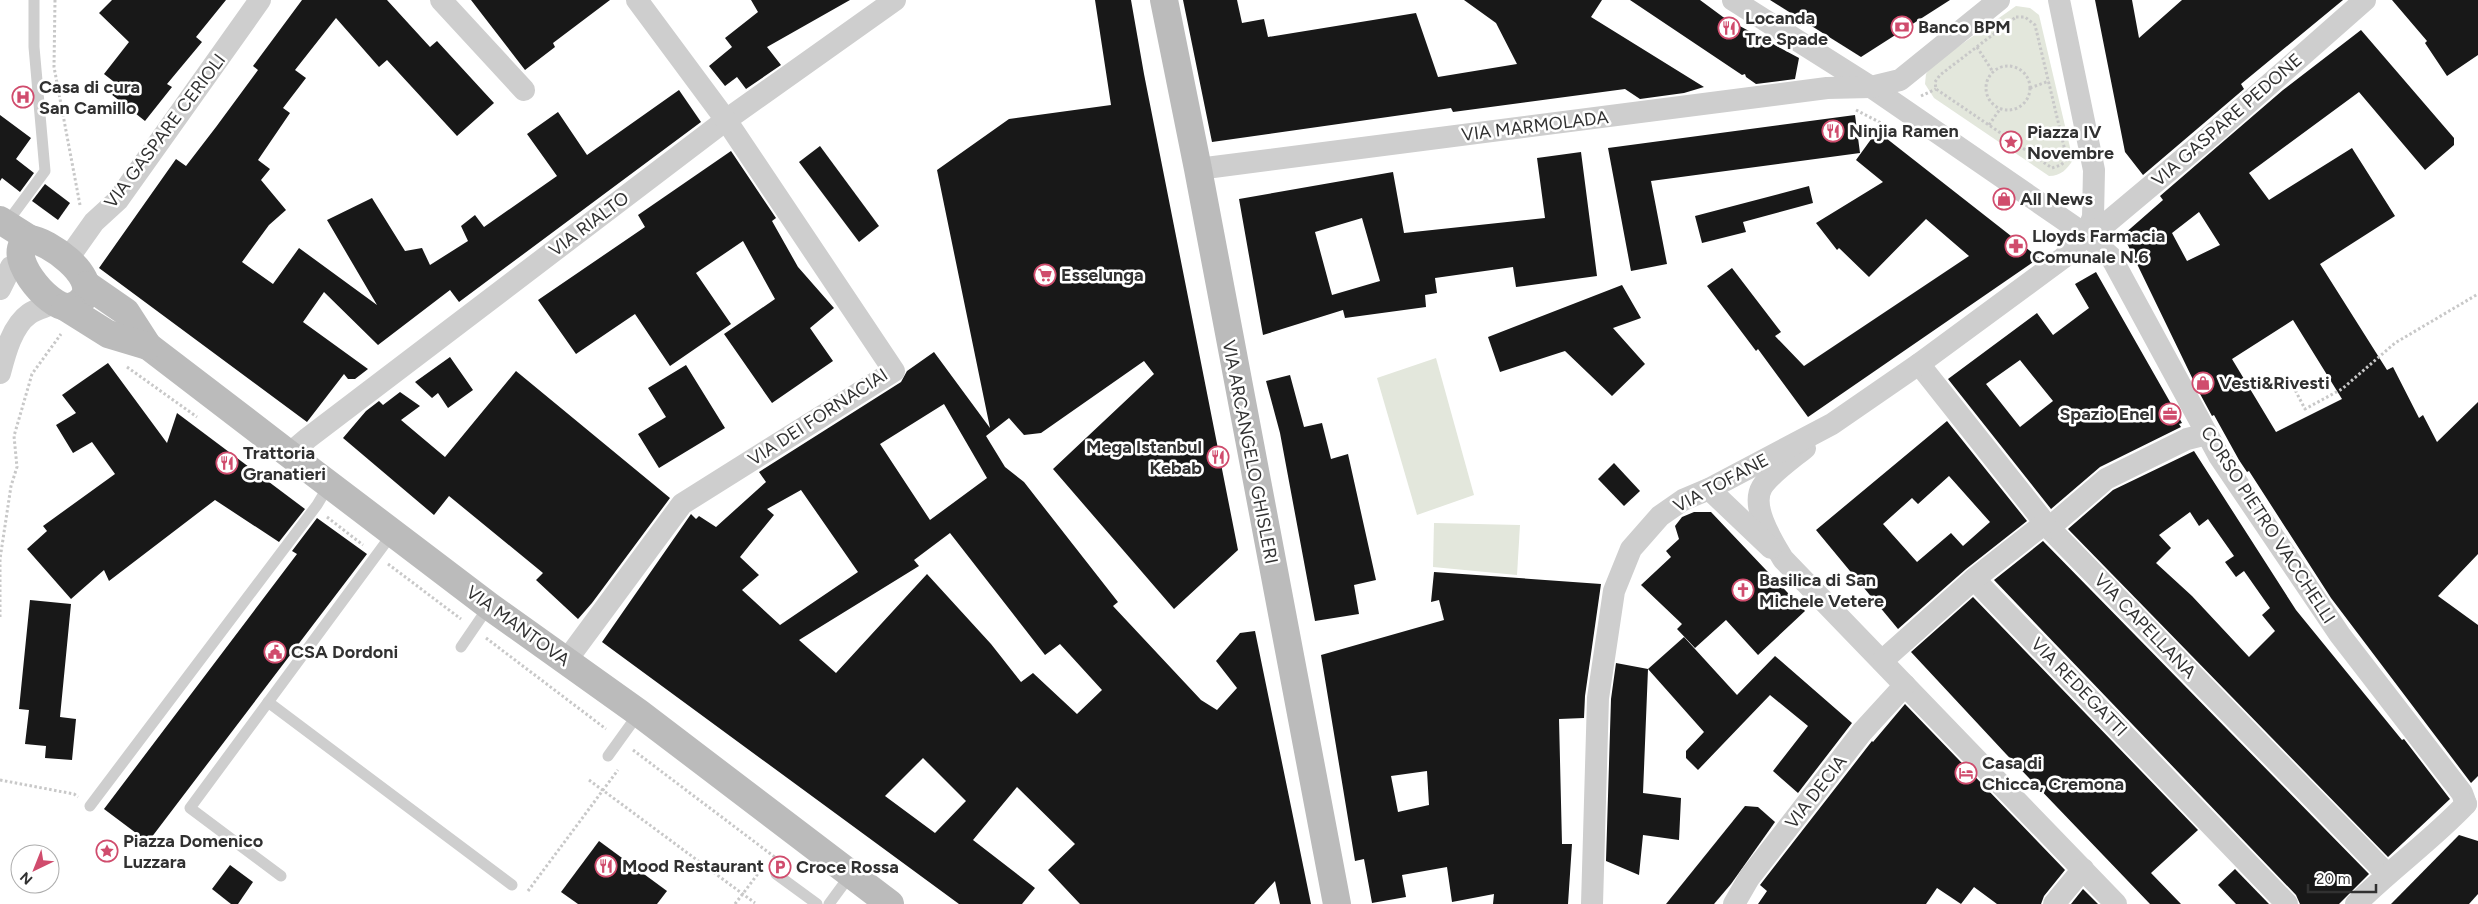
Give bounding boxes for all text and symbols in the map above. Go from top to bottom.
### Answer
place label: Locanda Tre Spade [1745,7,1828,50]
bank icon: Banco BPM [1890,15,1914,39]
restaurant icon: Locanda Tre Spade [1717,16,1741,40]
place label: Banco BPM [1918,16,2011,38]
street label: VIA GASPARE CERIOLI [100,49,230,213]
street label: VIA GASPARE PEDONE [2147,49,2307,191]
place label: Casa di cura San Camillo [39,76,140,119]
hospital icon: Casa di cura San Camillo [11,85,35,109]
street label: VIA MARMOLADA [1460,106,1610,146]
restaurant icon: Ninjia Ramen [1821,119,1845,143]
place label: Ninjia Ramen [1849,120,1959,142]
place label: Piazza IV Novembre [2027,121,2114,164]
place icon: Piazza IV Novembre [1999,130,2023,154]
street label: VIA RIALTO [545,187,633,261]
shop icon: All News [1992,187,2016,211]
place label: All News [2020,188,2094,210]
place label: Lloyds Farmacia Comunale N.6 [2032,225,2165,268]
pharmacy icon: Lloyds Farmacia Comunale N.6 [2004,234,2028,258]
supermarket icon: Esselunga [1033,263,1057,287]
place label: Esselunga [1061,264,1144,286]
street label: VIA ARCANGELO GHISLERI [1217,338,1283,566]
street label: VIA DEI FORNACIAI [744,364,892,470]
shop icon: Vesti&Rivesti [2191,371,2215,395]
place label: Vesti&Rivesti [2219,372,2330,394]
office icon: Spazio Enel [2158,402,2182,426]
place label: Spazio Enel [2059,403,2154,425]
street label: CORSO PIETRO VACCHELLI [2196,422,2340,628]
place label: Mega Istanbul Kebab [1086,436,1202,479]
place label: Trattoria Granatieri [243,442,326,485]
restaurant icon: Mega Istanbul Kebab [1206,445,1230,469]
street label: VIA TOFANE [1670,449,1772,517]
restaurant icon: Trattoria Granatieri [215,451,239,475]
place label: Basilica di San Michele Vetere [1759,569,1884,612]
street label: VIA CAPELLANA [2089,569,2201,683]
church icon: Basilica di San Michele Vetere [1731,578,1755,602]
street label: VIA MANTOVA [462,581,574,671]
street label: VIA REDEGATTI [2026,633,2132,741]
public building icon: CSA Dordoni [263,640,287,664]
place label: CSA Dordoni [291,641,398,663]
street label: VIA DECIA [1781,751,1851,833]
place label: Casa di Chicca, Cremona [1982,752,2124,795]
hotel icon: Casa di Chicca, Cremona [1954,761,1978,785]
place label: Piazza Domenico Luzzara [123,830,263,873]
place icon: Piazza Domenico Luzzara [95,839,119,863]
north arrow [10,844,60,894]
restaurant icon: Mood Restaurant [594,854,618,878]
place label: Mood Restaurant [622,855,764,877]
parking icon: Croce Rossa [768,855,792,879]
place label: Croce Rossa [796,856,899,878]
scale bar [2308,862,2376,894]
text: N [17,868,36,888]
text: 20 m [2316,870,2350,888]

